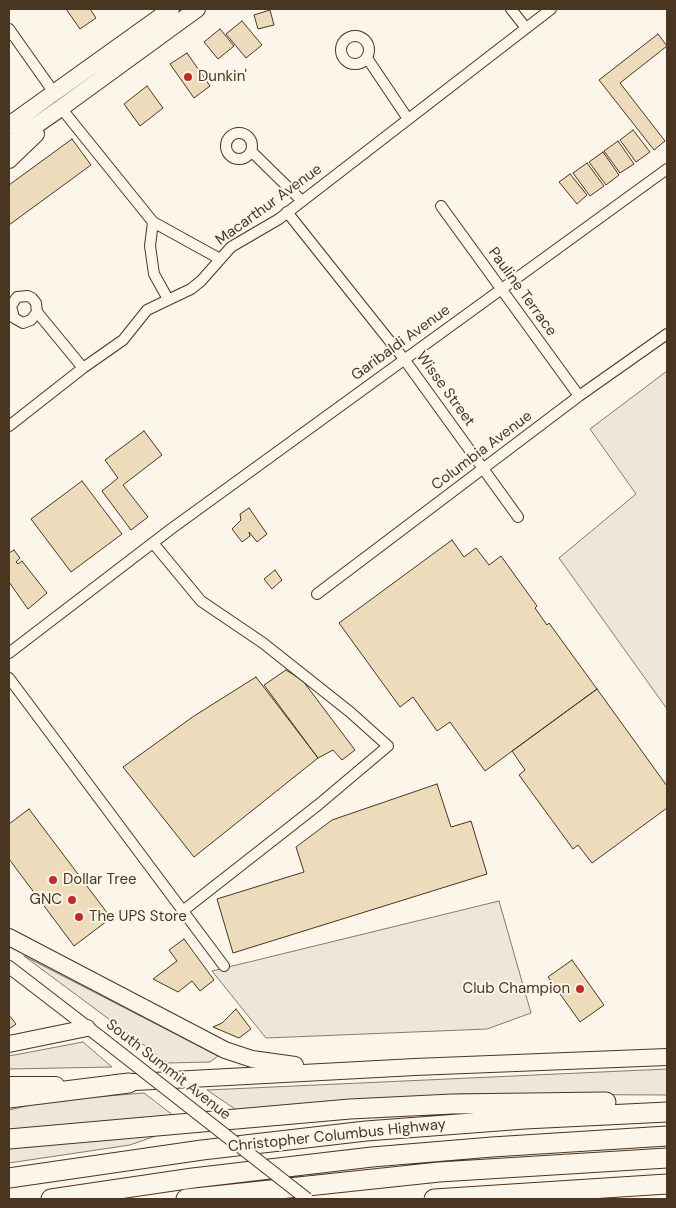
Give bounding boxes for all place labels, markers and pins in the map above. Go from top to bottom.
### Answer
place label: Dunkin' [198,68,247,86]
marker: Dunkin' [182,71,194,83]
place label: Dollar Tree [63,871,136,889]
marker: Dollar Tree [47,874,59,886]
place label: GNC [30,891,62,909]
marker: GNC [66,894,78,906]
place label: The UPS Store [89,908,187,926]
marker: The UPS Store [73,911,85,923]
place label: Club Champion [463,980,570,998]
marker: Club Champion [574,983,586,995]

